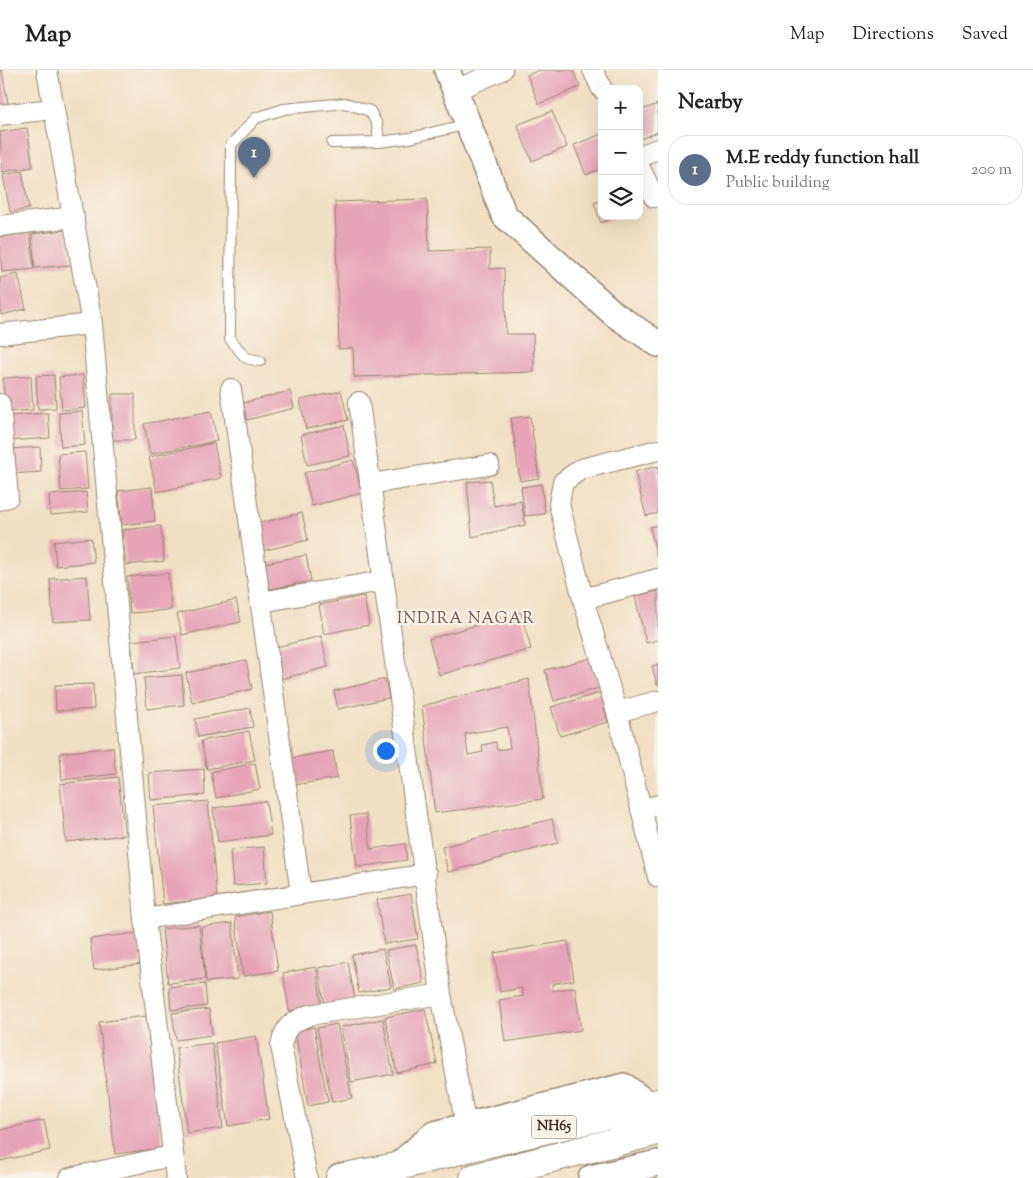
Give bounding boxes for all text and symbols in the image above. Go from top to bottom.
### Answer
text: Map [25,18,71,52]
text: Map [790,22,825,48]
text: Directions [853,22,934,48]
text: Saved [962,22,1008,48]
map controls [598,85,643,220]
button: + [598,85,643,130]
text: Nearby [678,88,743,118]
button: − [598,130,643,175]
pin: 1 [238,137,270,178]
text: M.E reddy function hall [726,145,919,172]
text: 1 [692,159,698,182]
text: 200 m [971,159,1012,182]
text: Public building [726,172,830,195]
button: layers [598,175,643,220]
district label: INDIRA NAGAR [397,608,535,631]
your location [373,738,399,764]
road number: NH65 [532,1116,576,1138]

